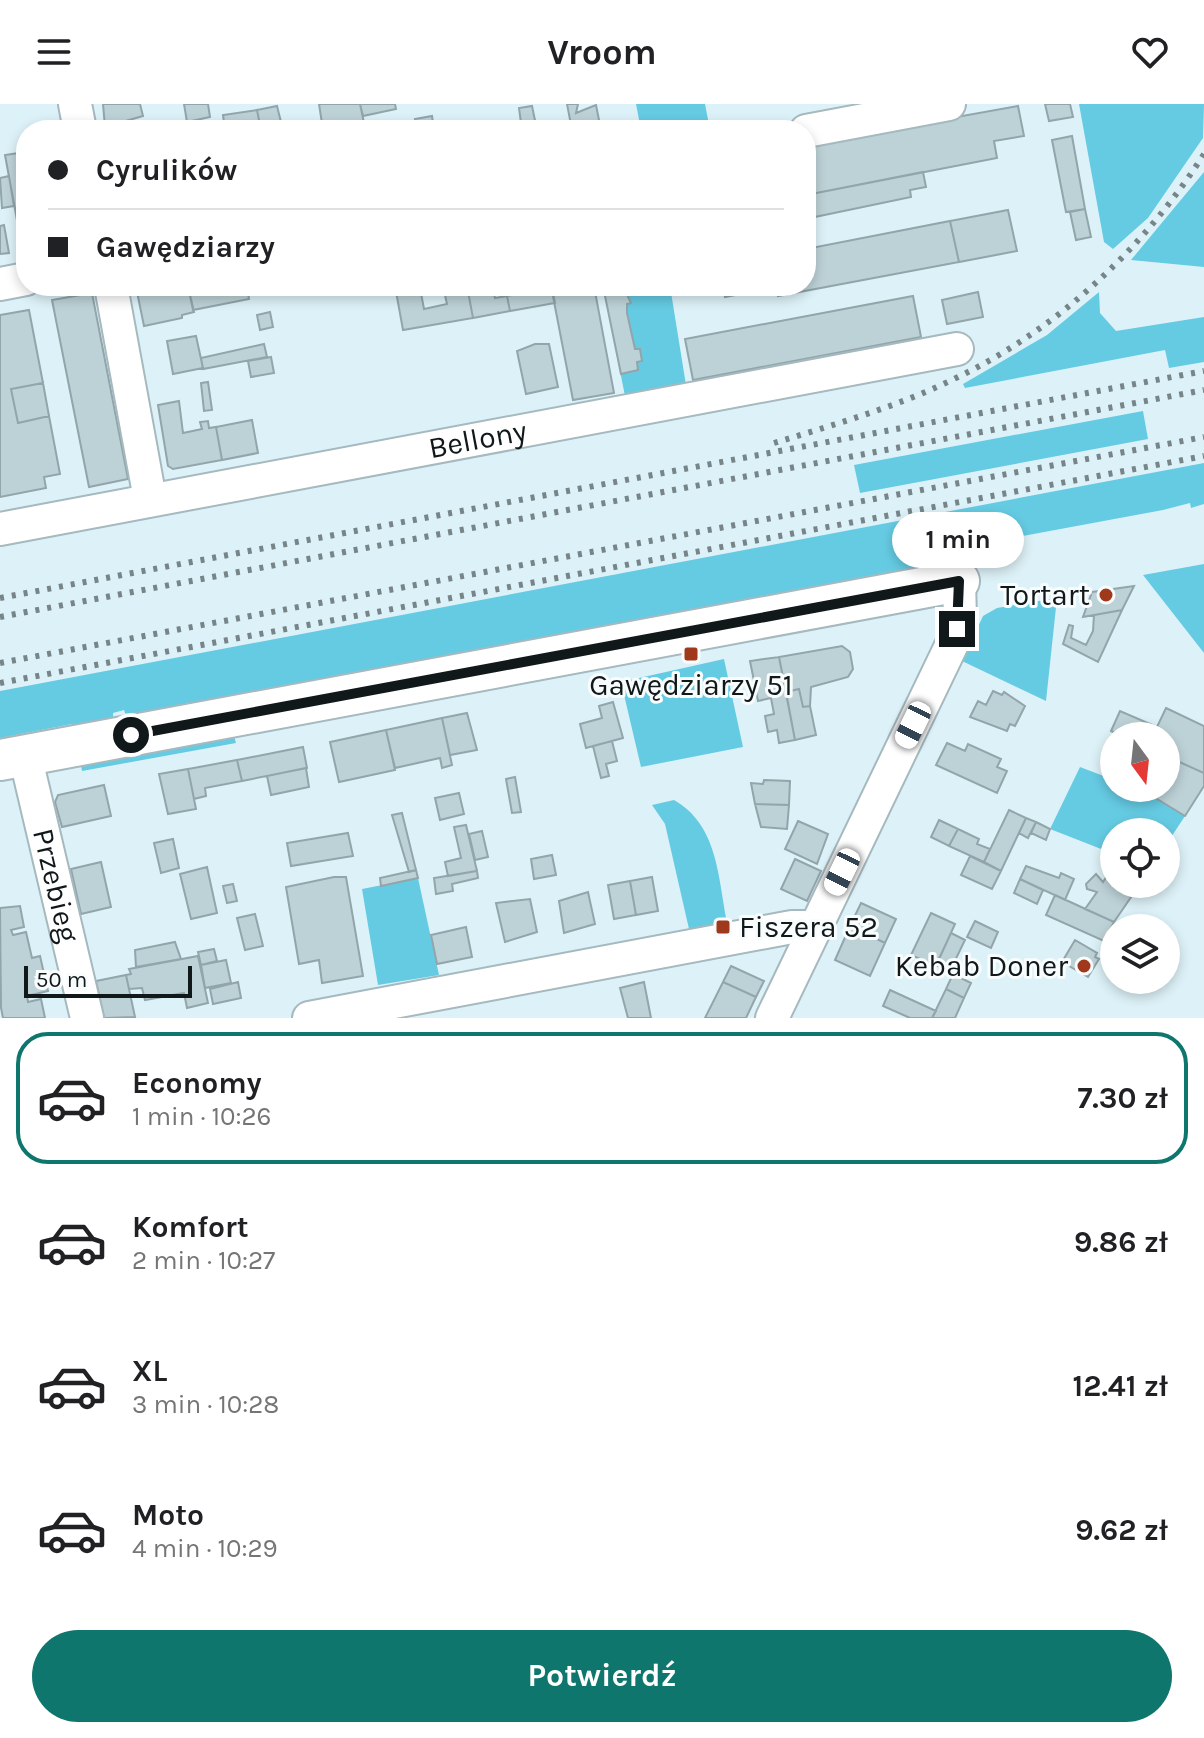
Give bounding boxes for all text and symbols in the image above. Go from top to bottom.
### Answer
icon: menu [32,30,76,74]
icon: heart [1128,30,1172,74]
text: Vroom [547,31,657,73]
text: Cyrulików [96,152,237,188]
text: Gawędziarzy [96,229,275,265]
street label: Bellony [425,412,530,466]
callout: 1 min [891,513,1023,569]
text: 1 min [925,524,991,555]
place label: Tortart [1000,577,1090,613]
marker: Tortart [1097,586,1115,604]
route end [939,611,975,647]
marker: Gawędziarzy 51 [682,645,700,663]
place label: Gawędziarzy 51 [589,667,793,703]
car [892,698,934,752]
route start [113,717,149,753]
north arrow [1100,722,1180,802]
map controls [1100,722,1180,994]
button: locate [1100,818,1180,898]
street label: Przebieg [25,825,87,946]
car [821,845,863,899]
place label: Fiszera 52 [739,909,878,945]
button: layers [1100,914,1180,994]
marker: Fiszera 52 [714,918,732,936]
place label: Kebab Doner [895,948,1068,984]
marker: Kebab Doner [1075,957,1093,975]
scale bar [24,962,192,998]
text: 50 m [36,967,87,993]
icon: car [36,1062,108,1134]
text: Economy [132,1065,262,1101]
text: 7.30 zł [1077,1080,1168,1116]
text: 1 min · 10:26 [132,1101,272,1132]
icon: car [36,1206,108,1278]
text: Komfort [132,1209,249,1245]
text: 9.86 zł [1074,1224,1168,1260]
text: 2 min · 10:27 [132,1245,275,1276]
icon: car [36,1350,108,1422]
text: XL [132,1353,167,1389]
text: 12.41 zł [1073,1368,1168,1404]
text: 3 min · 10:28 [132,1389,279,1420]
icon: car [36,1494,108,1566]
text: Moto [132,1497,204,1533]
text: 9.62 zł [1075,1512,1168,1548]
text: 4 min · 10:29 [132,1533,278,1564]
button: Potwierdź [32,1630,1172,1722]

